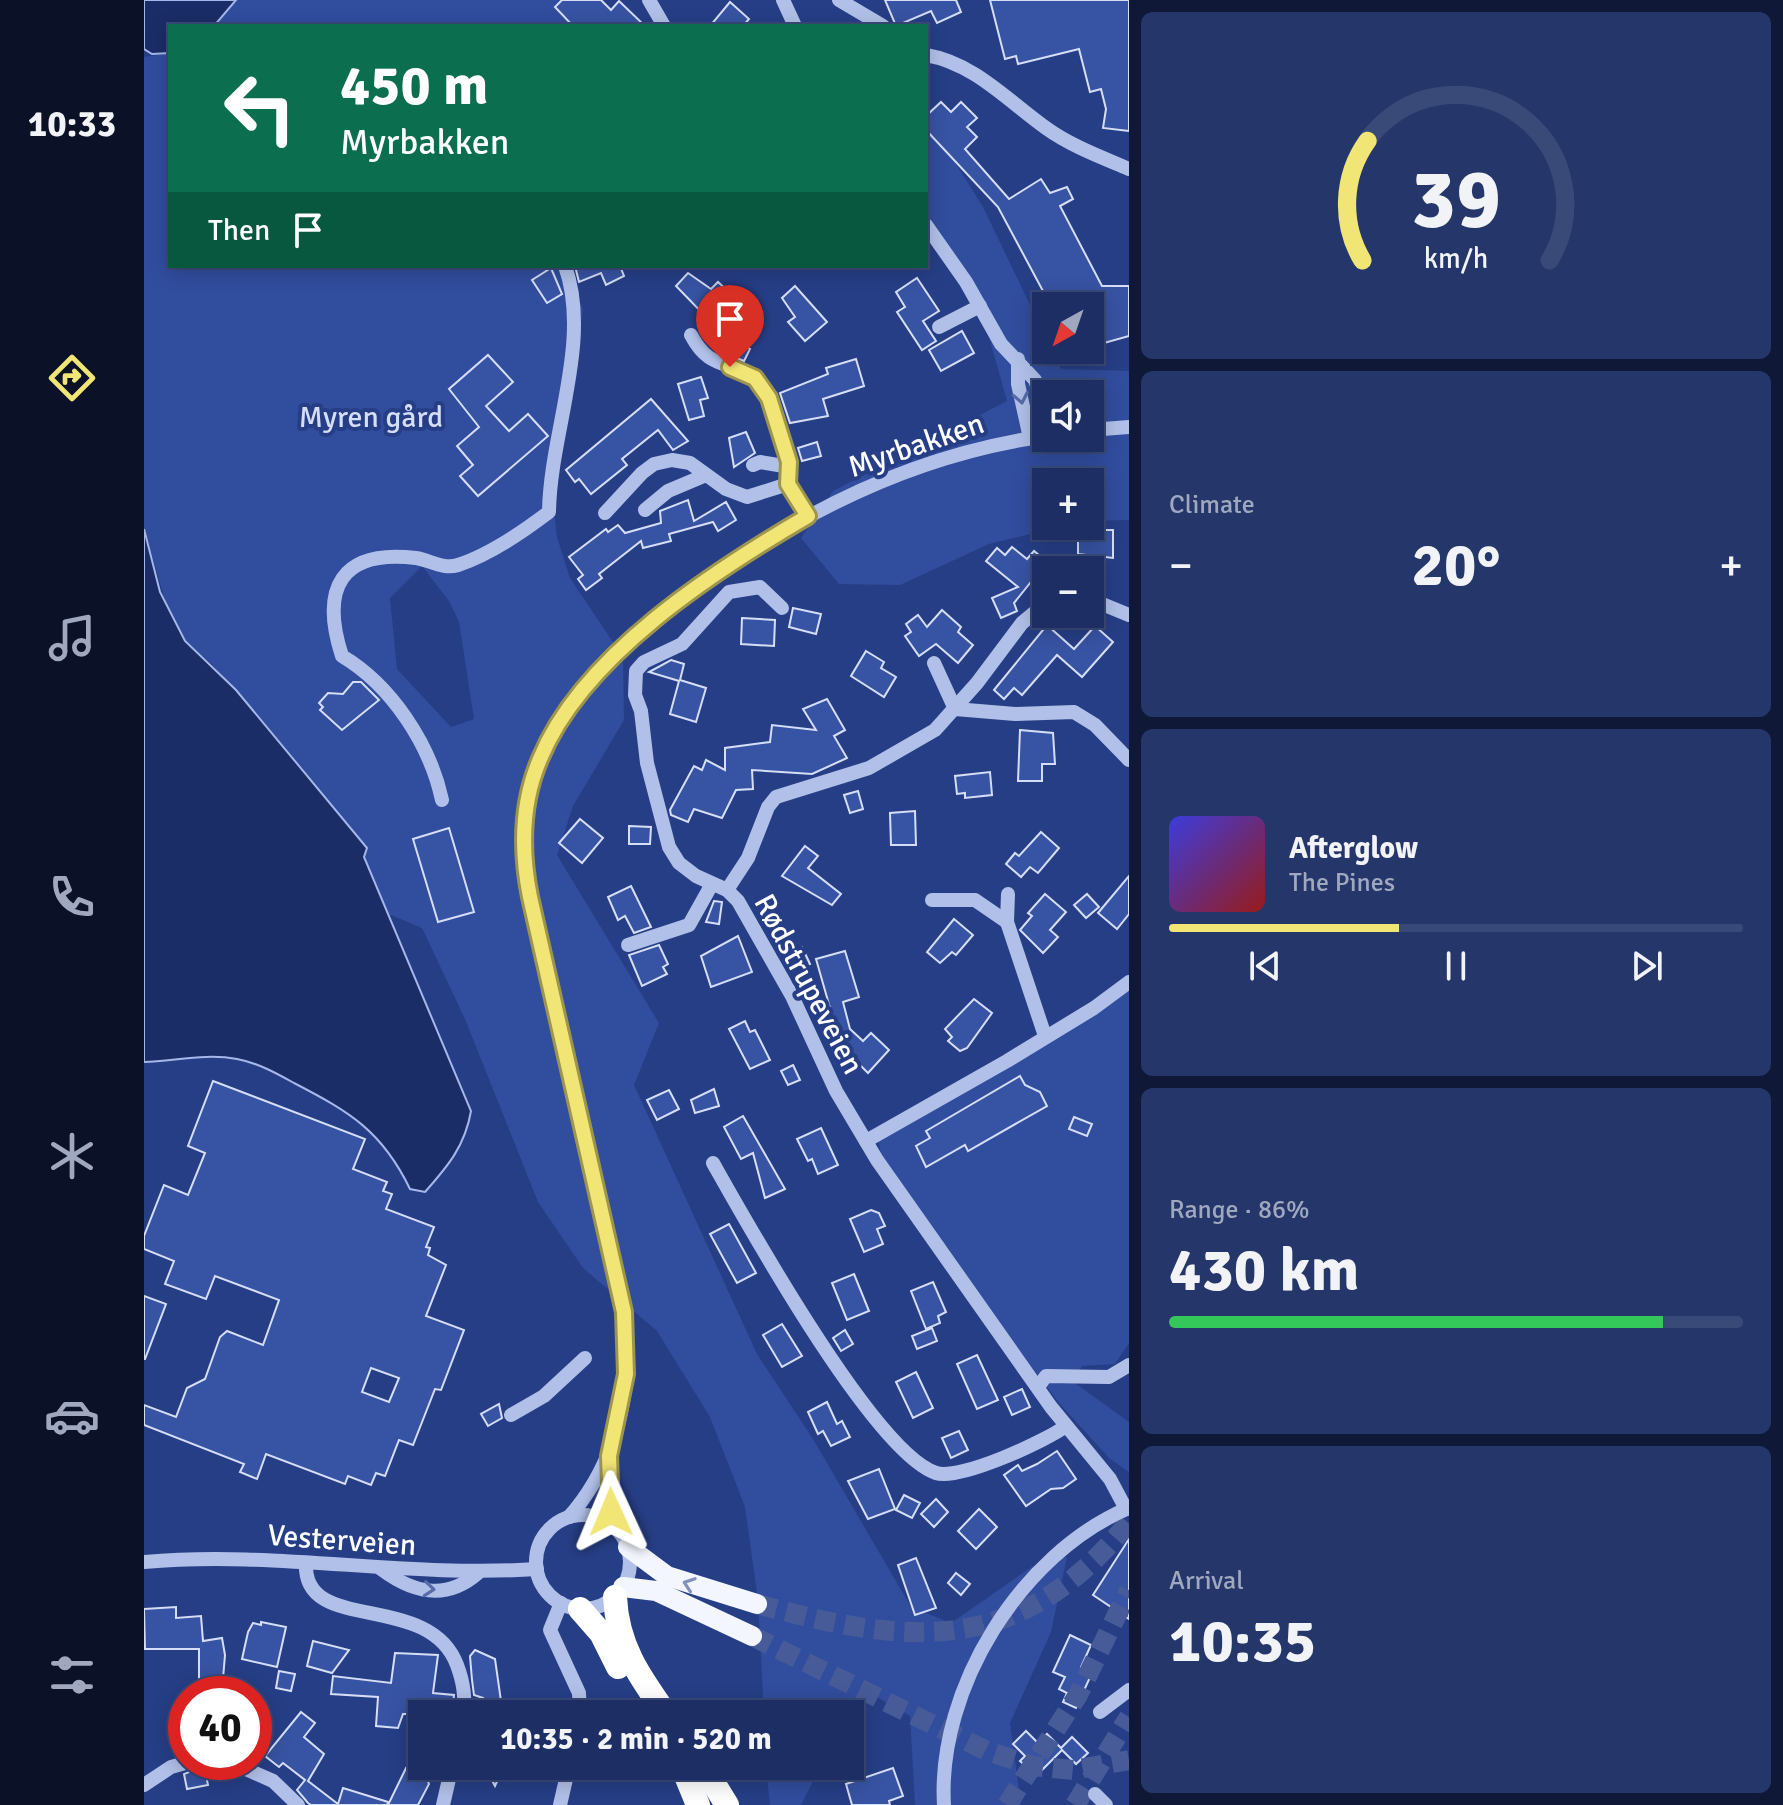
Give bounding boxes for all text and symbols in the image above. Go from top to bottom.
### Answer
text: 450 m [340,51,488,120]
icon: left [208,56,312,160]
text: 10:33 [28,102,116,147]
text: Myrbakken [340,120,509,165]
text: 39 [1411,149,1501,251]
icon: arrive [286,208,330,252]
text: Then [208,212,270,249]
text: km/h [1424,241,1488,276]
pin [696,285,764,367]
north arrow [1032,292,1104,364]
map controls [1032,292,1104,628]
icon: arrive [708,297,752,341]
icon: directions [44,350,100,406]
button: sound [1032,380,1104,452]
one-way arrow [1012,392,1029,405]
park label: Myren gård [299,399,443,436]
street label: Myrbakken [843,405,989,486]
button: + [1032,468,1104,540]
text: Climate [1169,489,1255,521]
text: 20° [1412,529,1500,603]
text: − [1169,539,1193,593]
text: + [1719,539,1743,593]
button: − [1032,556,1104,628]
icon: music [44,610,100,666]
text: Afterglow [1289,830,1418,867]
text: The Pines [1289,867,1395,899]
icon: phone [44,869,100,925]
street label: Rødstrupeveien [746,888,872,1081]
icon: previous [1243,944,1287,988]
icon: pause [1434,944,1478,988]
icon: next [1625,944,1669,988]
icon: climate [44,1128,100,1184]
text: Range · 86% [1169,1194,1310,1226]
text: 430 km [1169,1234,1359,1308]
icon: car [44,1388,100,1444]
position arrow [569,1470,653,1554]
street label: Vesterveien [266,1517,417,1564]
text: Arrival [1169,1565,1244,1597]
one-way arrow [682,1577,696,1593]
one-way arrow [423,1580,436,1597]
text: 10:35 [1169,1605,1316,1679]
icon: filters [44,1647,100,1703]
speed limit sign: 40 [168,1676,272,1780]
text: 10:35 · 2 min · 520 m [500,1721,772,1758]

